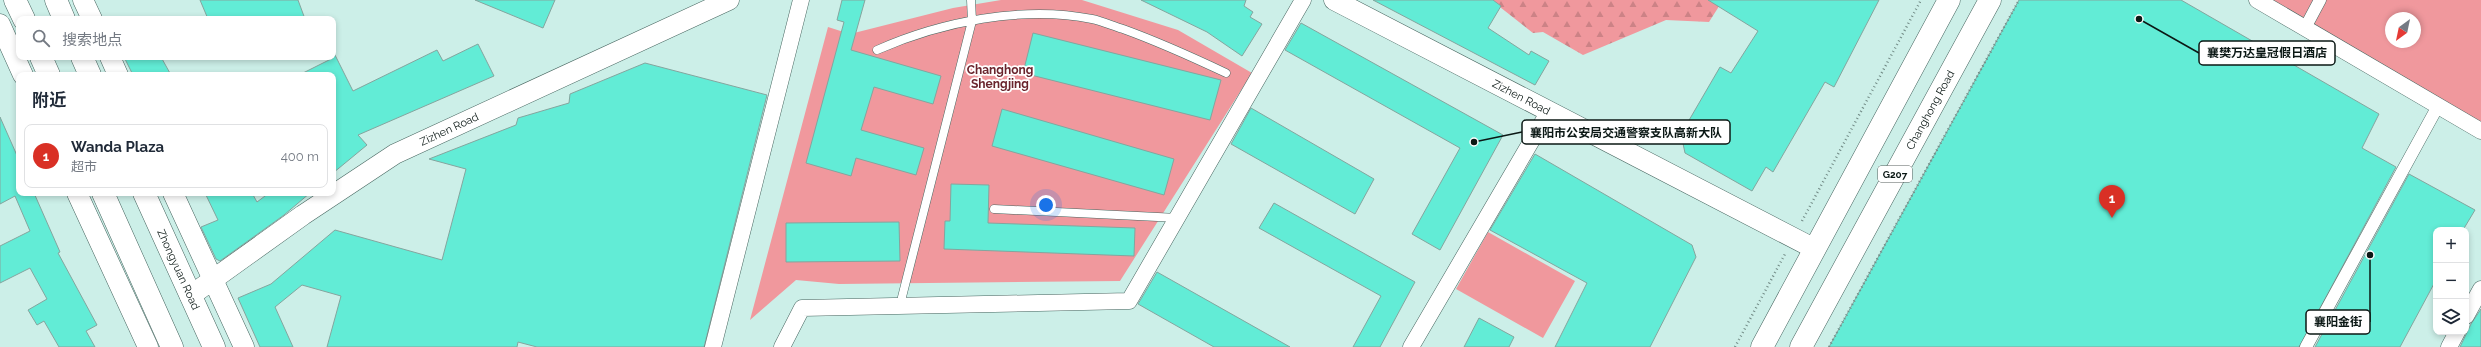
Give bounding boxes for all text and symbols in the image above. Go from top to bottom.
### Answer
north arrow [2385,12,2421,48]
search box [16,16,336,60]
icon: search [30,27,52,49]
text: 搜索地点 [62,31,122,49]
callout: 襄樊万达皇冠假日酒店 [2199,41,2335,65]
text: 襄樊万达皇冠假日酒店 [2207,46,2327,60]
district label: Changhong Shengjing [967,63,1033,91]
street label: Changhong Road [1904,68,1958,152]
street label: Zizhen Road [1490,77,1552,118]
text: 附近 [32,90,66,110]
street label: Zizhen Road [418,110,481,149]
callout: 襄阳市公安局交通警察支队高新大队 [1522,120,1730,144]
text: 襄阳市公安局交通警察支队高新大队 [1530,126,1722,140]
text: Wanda Plaza [71,138,164,156]
text: 1 [43,149,49,164]
text: 400 m [281,149,319,164]
text: 超市 [71,159,97,174]
road number: G207 [1878,166,1912,182]
pin: 1 [2099,185,2125,218]
your location [1036,195,1056,215]
street label: Zhongyuan Road [154,227,202,312]
map controls [2433,227,2469,335]
button: + [2433,227,2469,263]
button: − [2433,263,2469,299]
button: layers [2433,299,2469,335]
callout: 襄阳金街 [2306,310,2370,334]
text: 襄阳金街 [2314,315,2362,329]

